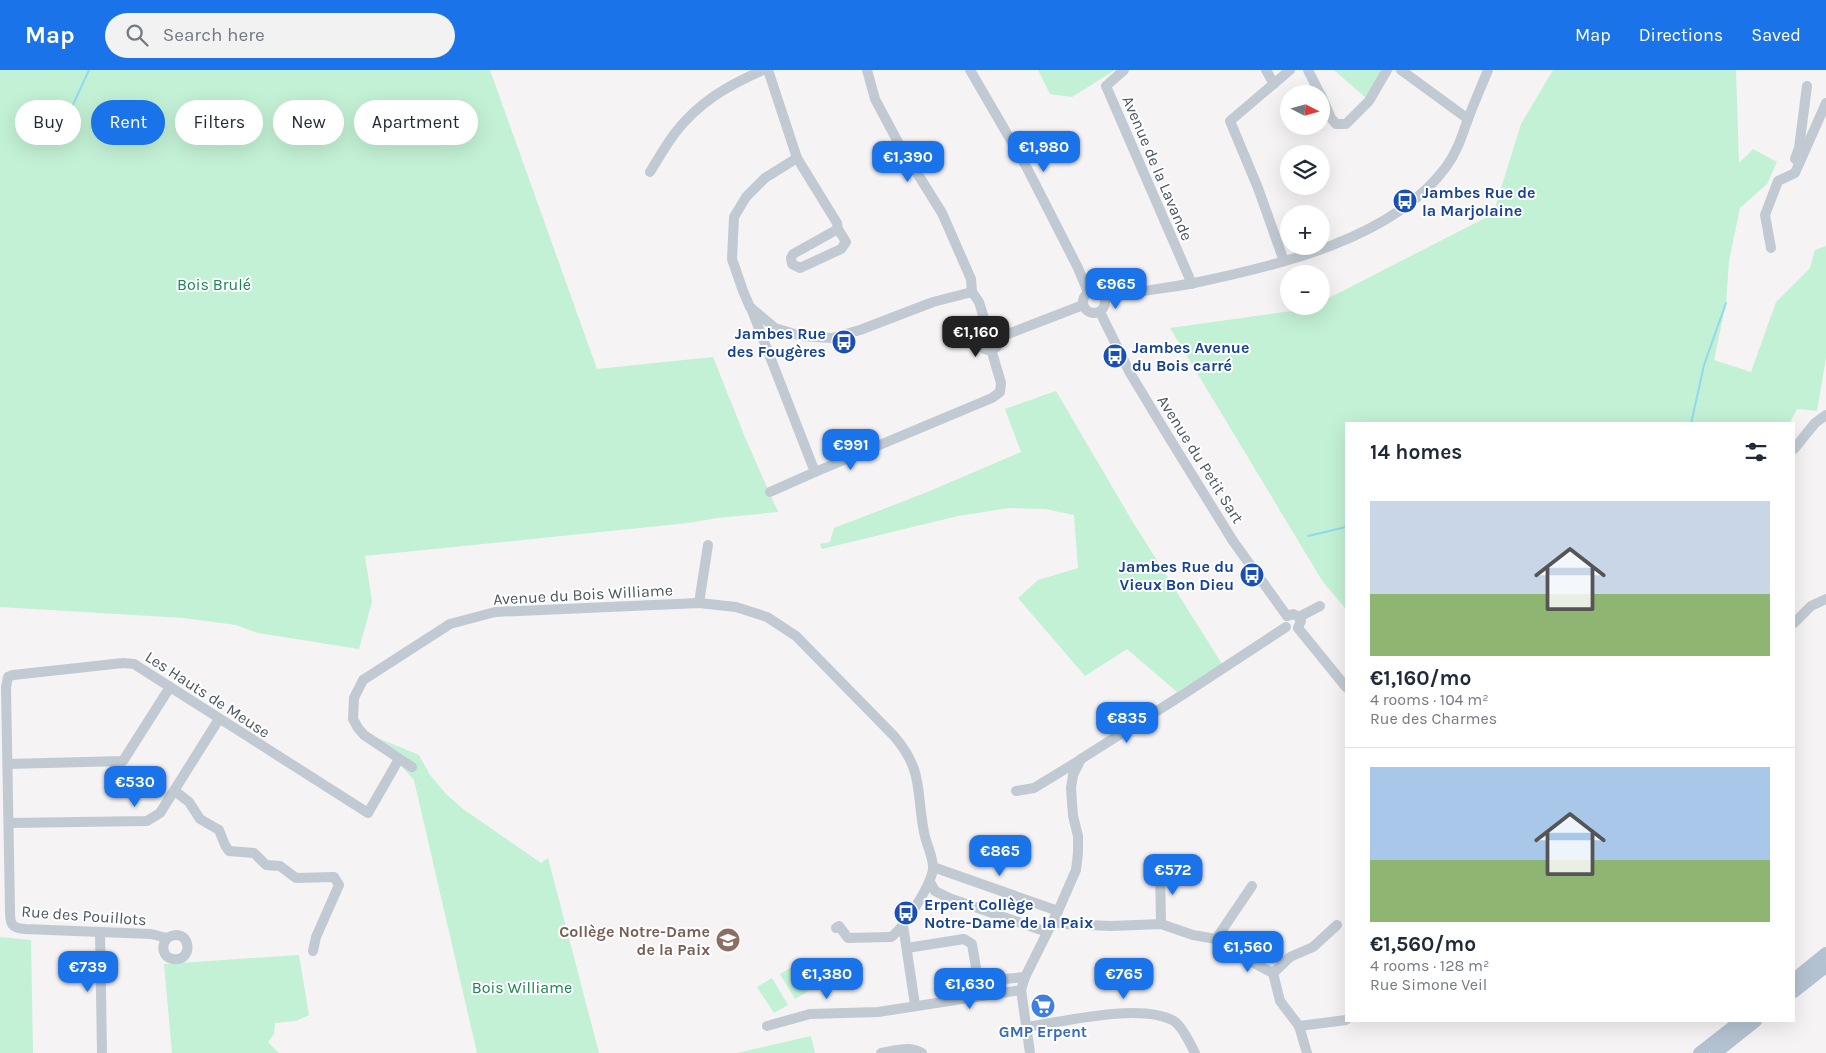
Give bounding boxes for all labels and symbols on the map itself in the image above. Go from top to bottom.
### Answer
north arrow [1280,85,1330,135]
street label: Avenue de la Lavande [1118,93,1197,243]
pin: €1,980 [1003,131,1085,173]
pin: €1,390 [867,140,949,183]
place label: Jambes Rue de la Marjolaine [1422,183,1536,220]
bus stop icon: Jambes Rue de la Marjolaine [1392,188,1418,214]
pin: €965 [1086,268,1146,310]
park label: Bois Brulé [177,275,251,294]
pin: €1,160 [935,316,1017,358]
place label: Jambes Rue des Fougères [727,324,826,361]
bus stop icon: Jambes Rue des Fougères [831,329,857,355]
place label: Jambes Avenue du Bois carré [1132,338,1249,375]
bus stop icon: Jambes Avenue du Bois carré [1102,343,1128,369]
street label: Avenue du Petit Sart [1153,392,1248,527]
pin: €991 [821,428,881,471]
place label: Jambes Rue du Vieux Bon Dieu [1119,557,1234,594]
bus stop icon: Jambes Rue du Vieux Bon Dieu [1239,562,1265,588]
street label: Avenue du Bois Williame [493,580,673,609]
street label: Les Hauts de Meuse [142,647,274,742]
pin: €835 [1097,702,1157,744]
pin: €530 [105,766,165,808]
pin: €865 [970,834,1030,877]
pin: €572 [1143,854,1203,896]
place label: Erpent Collège Notre-Dame de la Paix [924,895,1093,932]
bus stop icon: Erpent Collège Notre-Dame de la Paix [893,900,919,926]
street label: Rue des Pouillots [21,902,147,929]
place label: Collège Notre-Dame de la Paix [559,922,710,959]
school or university icon: Collège Notre-Dame de la Paix [715,927,741,953]
pin: €1,560 [1207,930,1289,973]
pin: €739 [58,950,118,993]
pin: €1,380 [786,958,868,1000]
pin: €765 [1094,958,1154,1000]
pin: €1,630 [929,968,1011,1010]
park label: Bois Williame [472,978,572,997]
supermarket icon: GMP Erpent [1030,993,1056,1019]
place label: GMP Erpent [999,1022,1087,1041]

